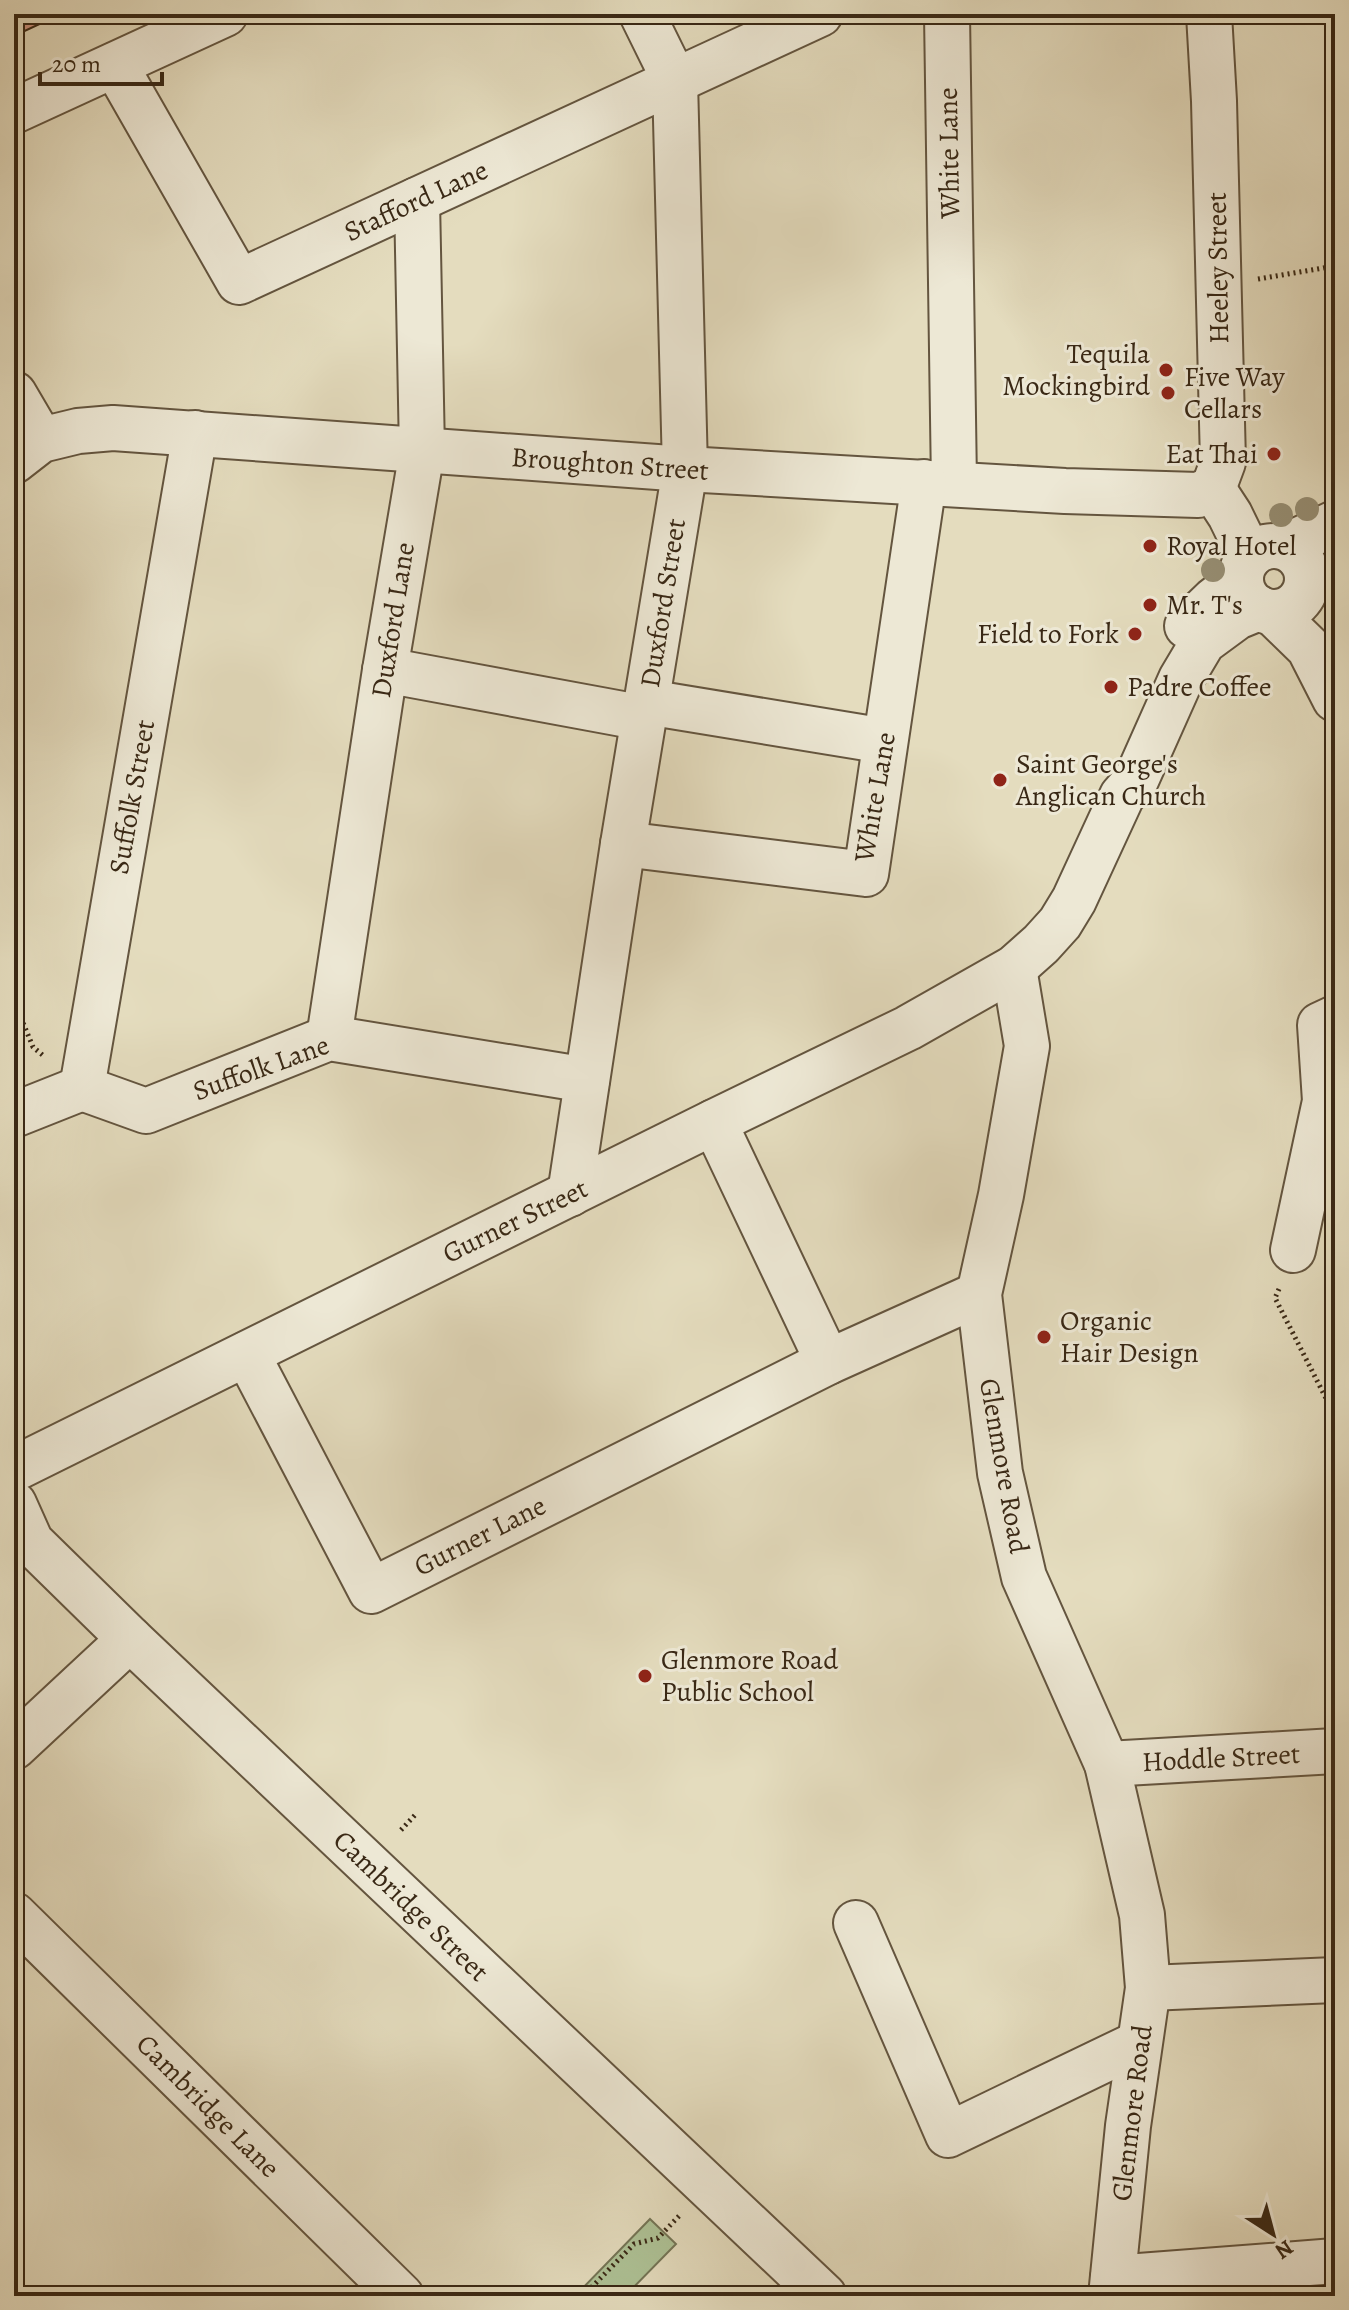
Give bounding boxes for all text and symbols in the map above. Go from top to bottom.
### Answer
scale bar [40,36,162,86]
text: 20 m [52,48,101,80]
street label: White Lane [929,87,969,220]
street label: Stafford Lane [338,151,494,251]
street label: Heeley Street [1198,192,1238,344]
place label: Tequila Mockingbird [1002,335,1151,405]
place label: Five Way Cellars [1184,358,1285,428]
marker: Tequila Mockingbird [1157,361,1175,379]
marker: Five Way Cellars [1159,384,1177,402]
place label: Eat Thai [1166,435,1258,473]
street label: Broughton Street [510,438,710,490]
marker: Eat Thai [1265,445,1283,463]
street label: Duxford Street [631,516,695,690]
place label: Royal Hotel [1166,527,1297,565]
marker: Royal Hotel [1141,537,1159,555]
street label: Duxford Lane [362,540,424,700]
place label: Mr. T's [1166,586,1243,624]
marker: Mr. T's [1141,596,1159,614]
place label: Field to Fork [977,615,1119,653]
marker: Field to Fork [1126,625,1144,643]
place label: Padre Coffee [1127,668,1272,706]
marker: Padre Coffee [1102,678,1120,696]
street label: Suffolk Street [100,717,164,877]
street label: White Lane [845,729,905,866]
place label: Saint George's Anglican Church [1015,745,1206,815]
marker: Saint George's Anglican Church [991,771,1009,789]
street label: Suffolk Lane [188,1026,334,1110]
street label: Gurner Street [436,1170,594,1272]
place label: Organic Hair Design [1060,1302,1199,1372]
marker: Organic Hair Design [1035,1328,1053,1346]
street label: Glenmore Road [970,1375,1038,1557]
street label: Gurner Lane [408,1487,552,1585]
place label: Glenmore Road Public School [661,1641,839,1711]
marker: Glenmore Road Public School [636,1667,654,1685]
street label: Hoddle Street [1141,1735,1301,1781]
street label: Cambridge Street [325,1822,497,1990]
street label: Glenmore Road [1102,2022,1162,2203]
street label: Cambridge Lane [128,2026,288,2186]
north arrow [1233,2194,1313,2274]
text: N [1269,2233,1299,2266]

